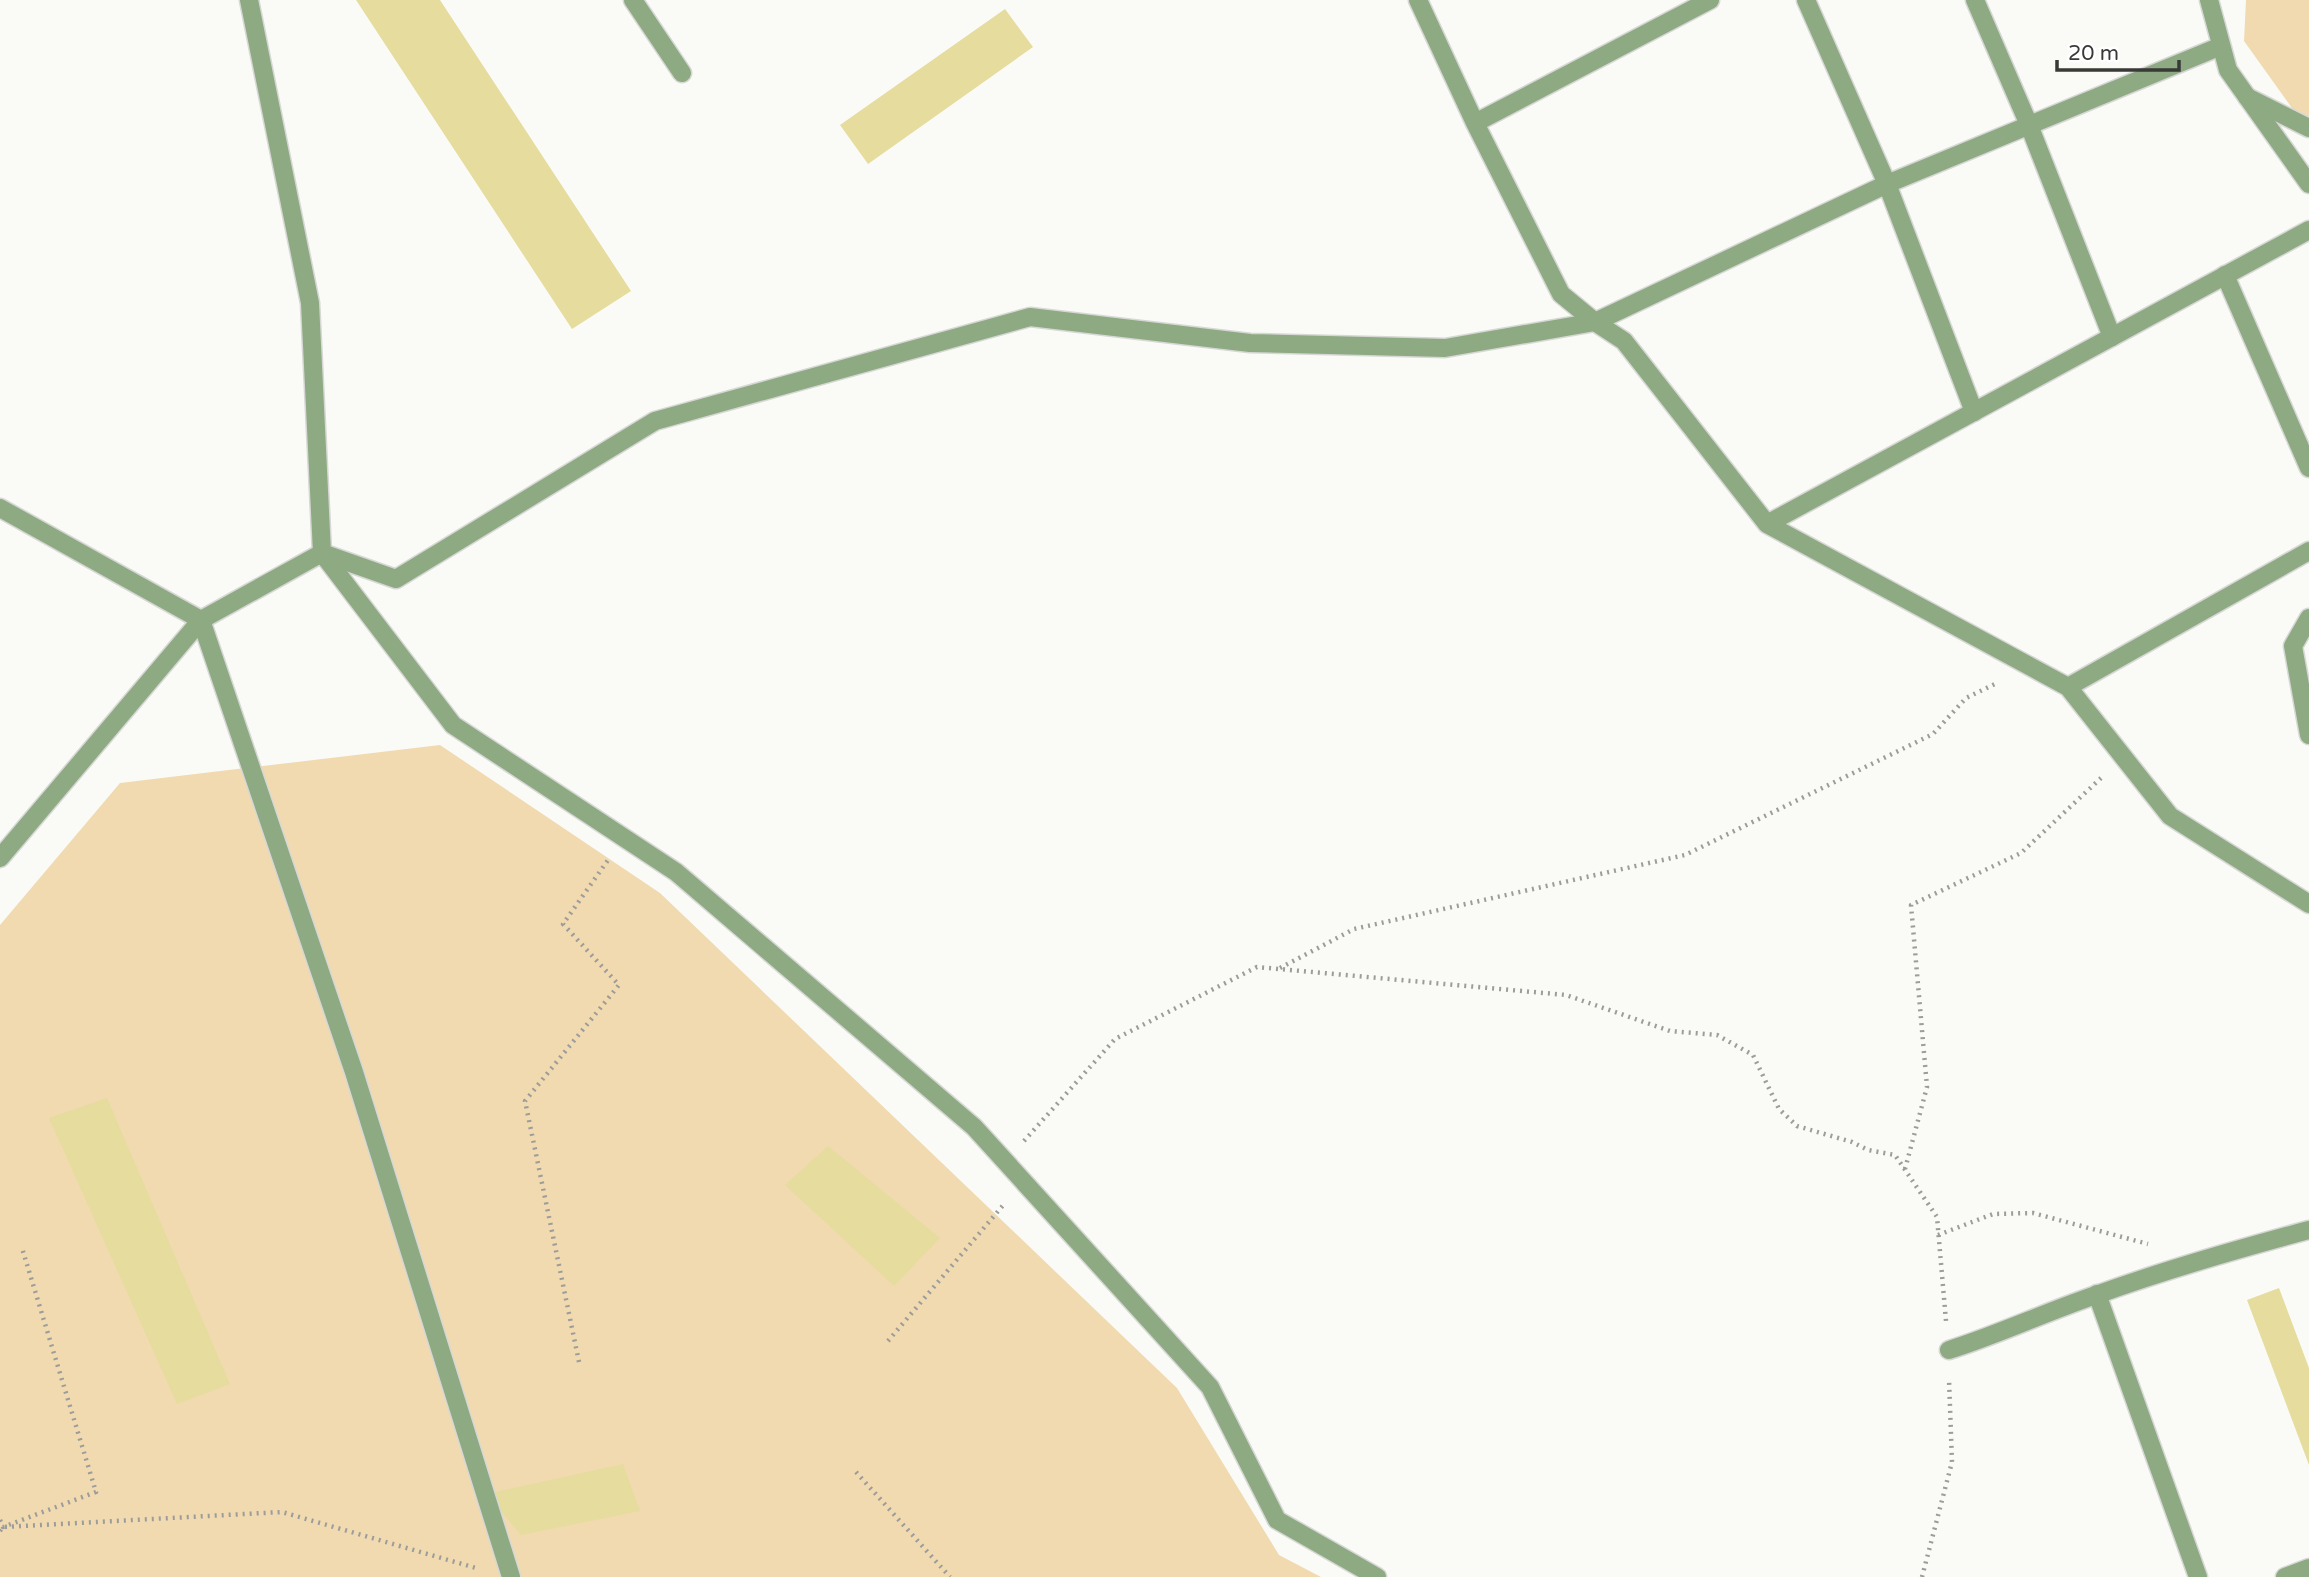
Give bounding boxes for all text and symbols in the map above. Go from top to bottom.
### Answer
scale bar [2057,28,2180,72]
text: 20 m [2068,41,2119,66]

